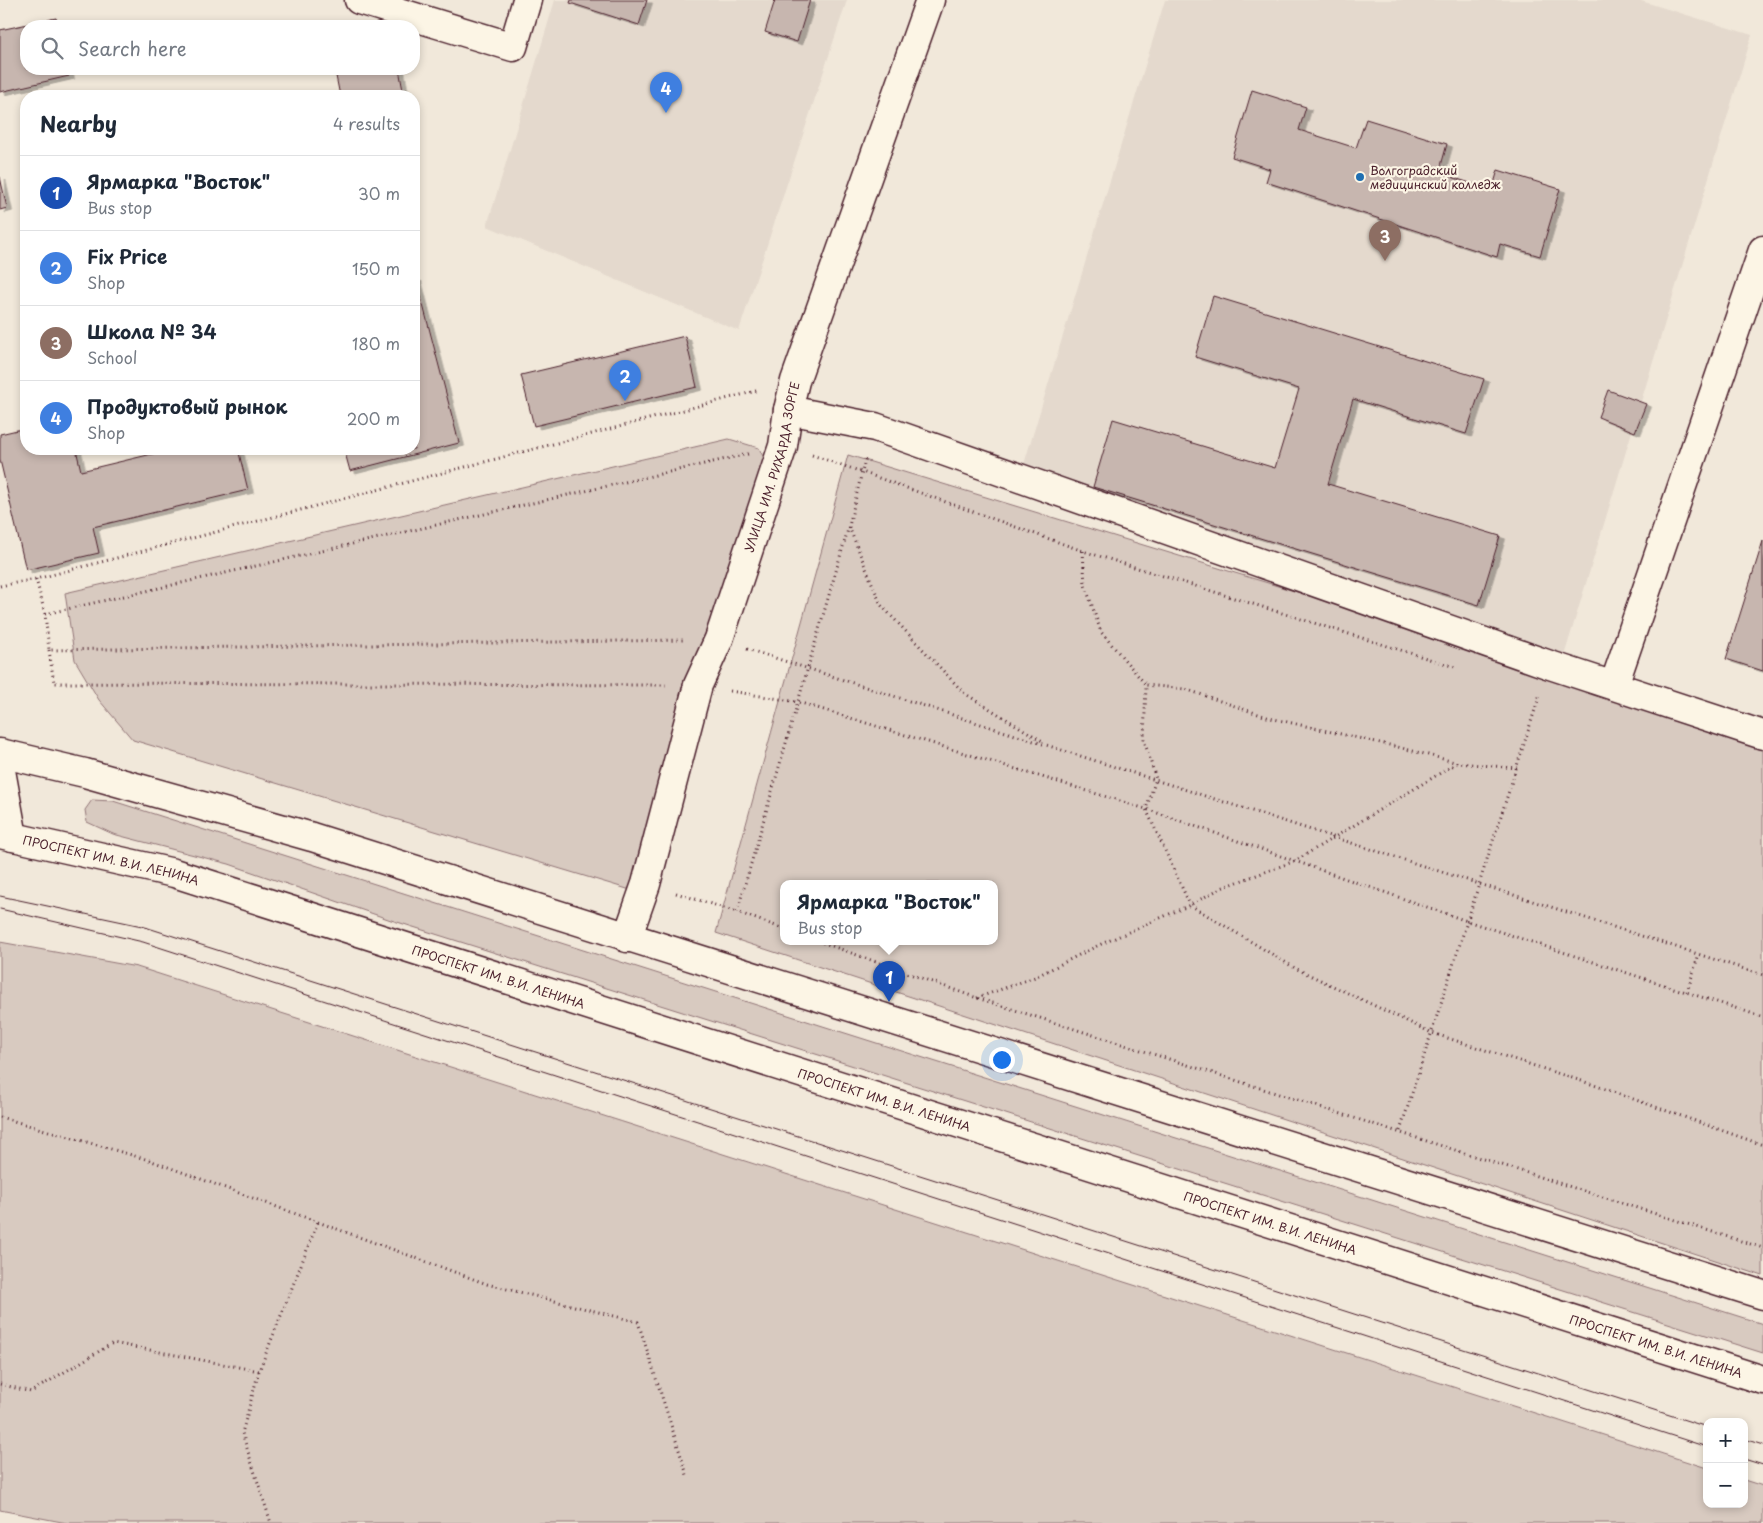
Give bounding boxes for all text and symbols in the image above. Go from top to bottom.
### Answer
search box [20,20,420,75]
icon: search [38,34,66,62]
text: Search here [78,34,187,62]
pin: 4 [650,72,682,113]
text: Nearby [40,107,117,139]
text: 4 results [333,111,400,135]
place label: Волгоградский медицинский колледж [1370,161,1501,193]
text: Ярмарка "Восток" [87,167,270,195]
marker: Волгоградский медицинский колледж [1354,171,1366,183]
text: 1 [52,181,60,205]
text: 30 m [358,181,400,205]
text: Bus stop [87,195,152,219]
pin: 3 [1369,220,1401,261]
text: Fix Price [87,242,167,270]
text: 2 [50,256,62,280]
text: 150 m [352,256,400,280]
text: Shop [87,270,125,294]
text: Школа № 34 [87,317,216,345]
text: 3 [51,331,61,355]
text: 180 m [352,331,400,355]
text: School [87,345,137,369]
pin: 2 [609,360,641,401]
street label: УЛИЦА ИМ. РИХАРДА ЗОРГЕ [739,380,804,554]
text: Продуктовый рынок [87,392,287,420]
text: 4 [51,406,61,430]
text: 200 m [347,406,400,430]
text: Shop [87,420,125,444]
street label: ПРОСПЕКТ ИМ. В.И. ЛЕНИНА [21,830,201,889]
popup [780,880,998,945]
text: Ярмарка "Восток" [797,887,981,915]
text: Bus stop [797,915,862,939]
street label: ПРОСПЕКТ ИМ. В.И. ЛЕНИНА [410,941,587,1013]
pin: 1 [873,961,905,1002]
your location [989,1047,1015,1073]
street label: ПРОСПЕКТ ИМ. В.И. ЛЕНИНА [796,1064,973,1136]
street label: ПРОСПЕКТ ИМ. В.И. ЛЕНИНА [1181,1187,1359,1259]
street label: ПРОСПЕКТ ИМ. В.И. ЛЕНИНА [1567,1310,1745,1382]
map controls [1703,1418,1748,1508]
button: + [1703,1418,1748,1463]
button: − [1703,1463,1748,1508]

